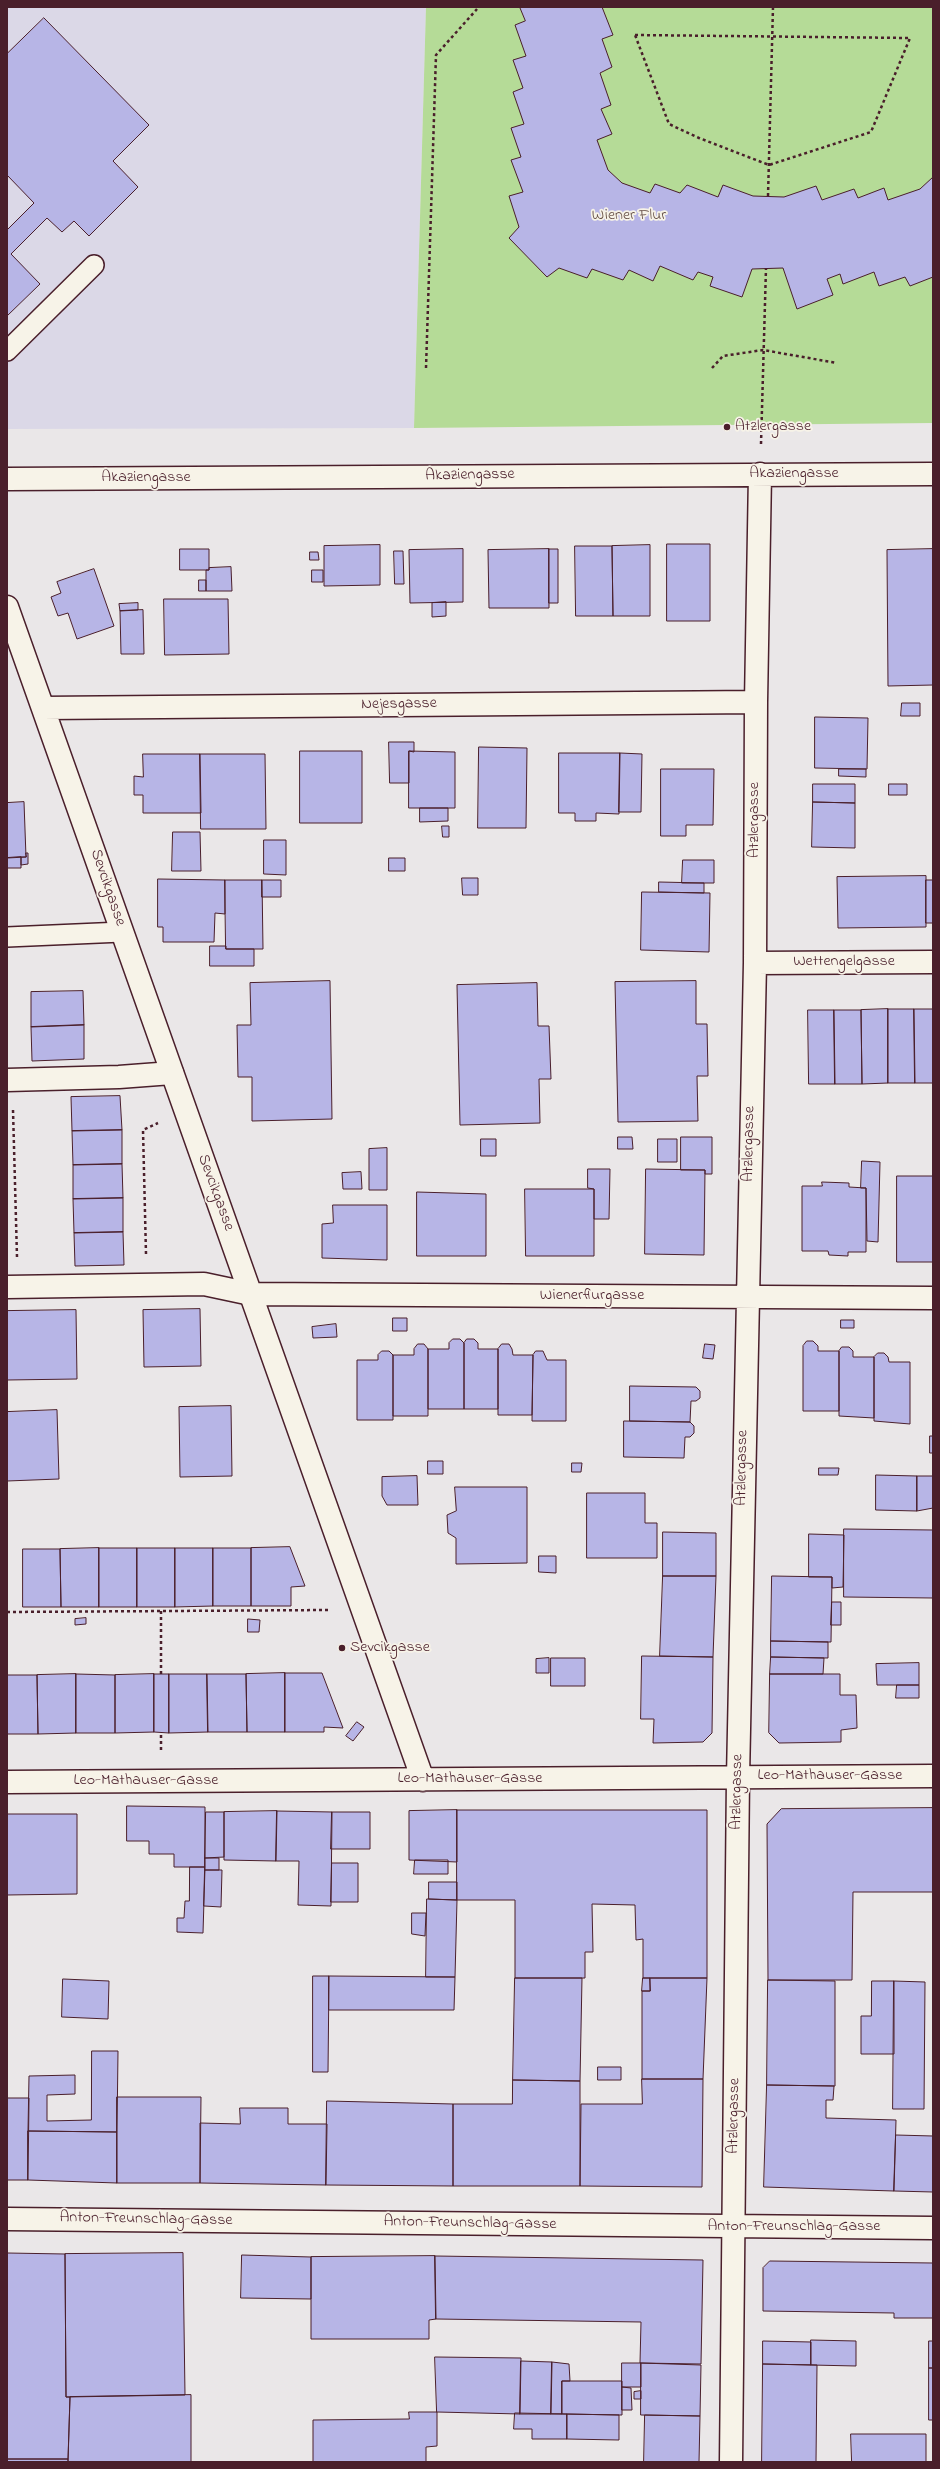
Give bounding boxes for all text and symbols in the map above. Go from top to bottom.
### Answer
park label: Wiener Flur [592,206,666,226]
place label: Atzlergasse [735,417,811,437]
marker: Atzlergasse [722,422,732,432]
street label: Akaziengasse [749,464,839,484]
street label: Akaziengasse [425,466,515,486]
street label: Akaziengasse [101,468,191,488]
street label: Nejesgasse [361,695,437,715]
street label: Atzlergasse [745,782,765,858]
street label: Sevcikgasse [85,847,129,929]
street label: Wettengelgasse [793,952,895,972]
street label: Atzlergasse [740,1106,760,1182]
street label: Sevcikgasse [192,1152,238,1234]
street label: Wienerflurgasse [540,1286,644,1306]
street label: Atzlergasse [733,1430,753,1506]
place label: Sevcikgasse [350,1638,430,1658]
marker: Sevcikgasse [337,1643,347,1653]
street label: Atzlergasse [728,1754,748,1830]
street label: Leo-Mathauser-Gasse [758,1766,902,1786]
street label: Leo-Mathauser-Gasse [398,1769,542,1789]
street label: Leo-Mathauser-Gasse [74,1771,218,1791]
street label: Atzlergasse [725,2078,745,2154]
street label: Anton-Freunschlag-Gasse [59,2209,233,2231]
street label: Anton-Freunschlag-Gasse [383,2213,557,2235]
street label: Anton-Freunschlag-Gasse [707,2217,881,2237]

